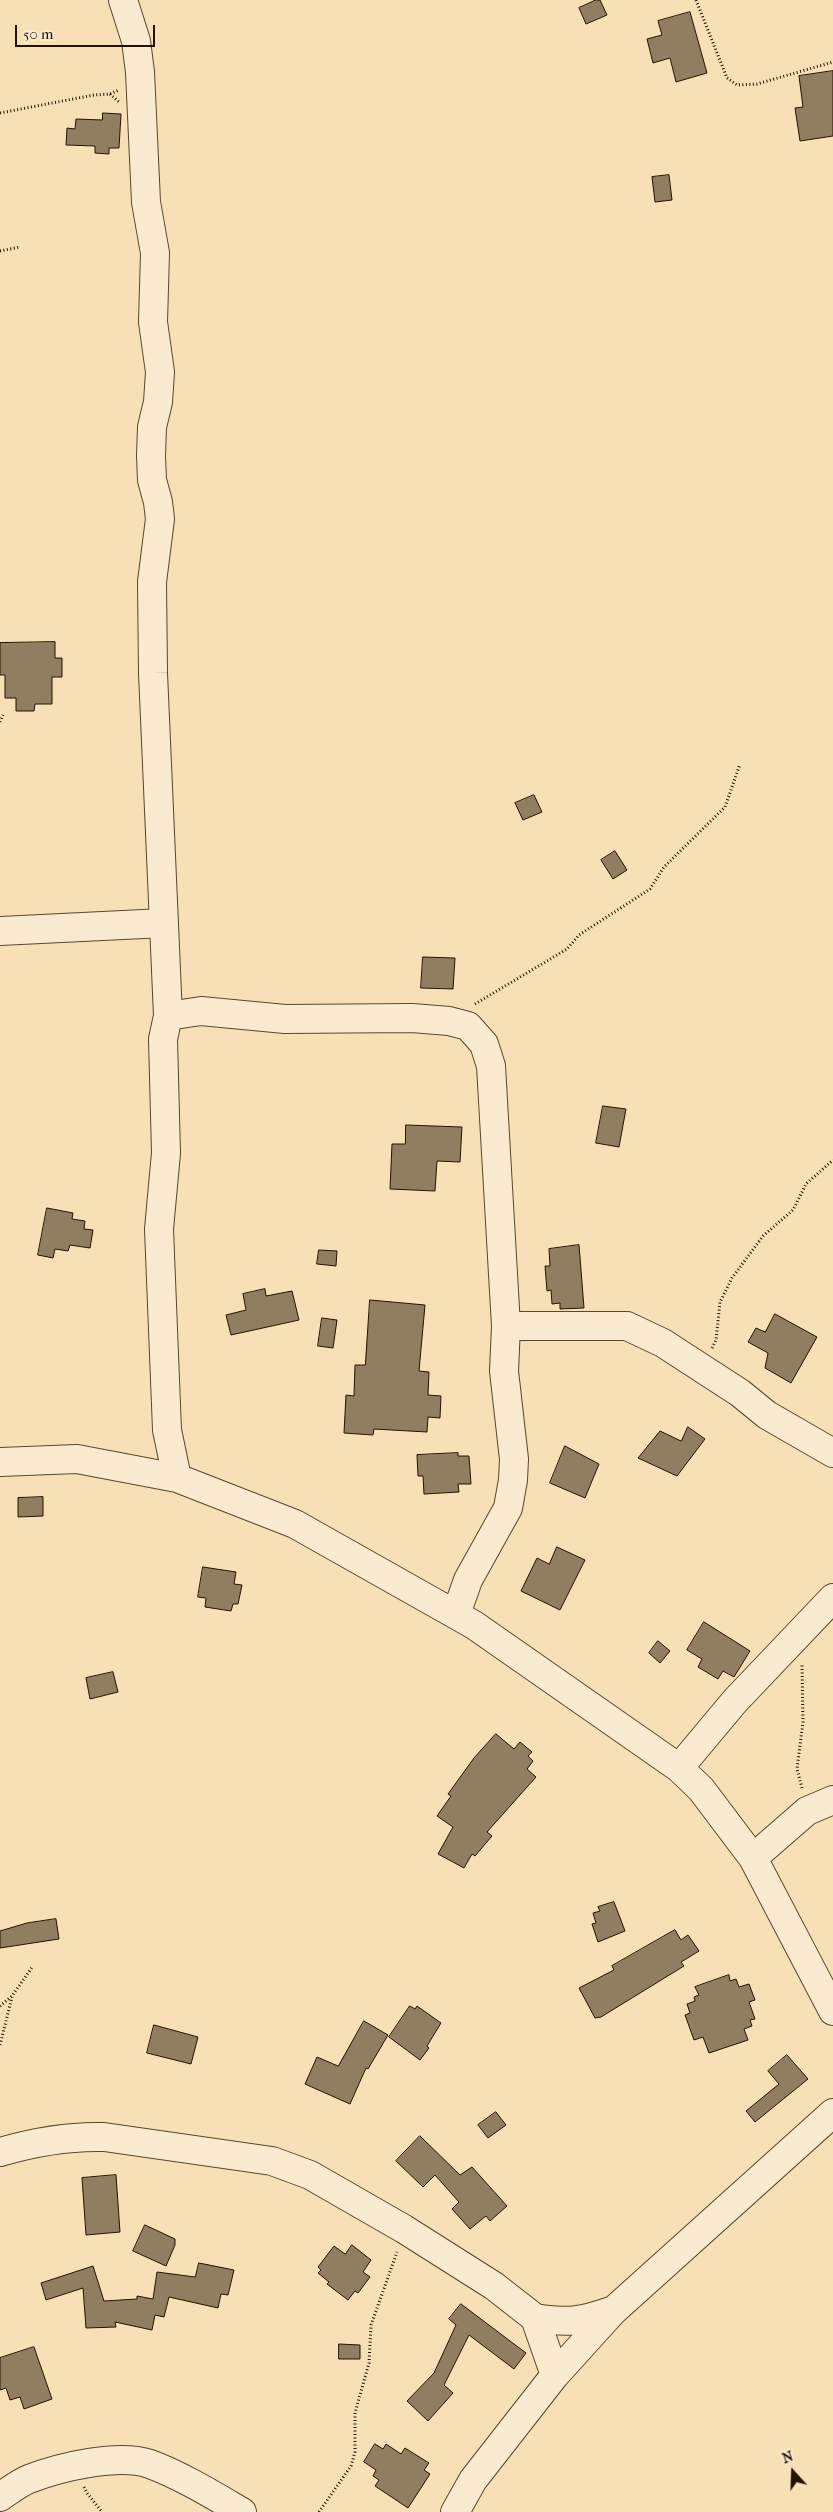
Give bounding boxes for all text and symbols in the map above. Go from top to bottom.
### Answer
scale bar [18,15,158,47]
text: 50 m [23,25,53,43]
north arrow [768,2447,818,2497]
text: N [780,2448,796,2467]

